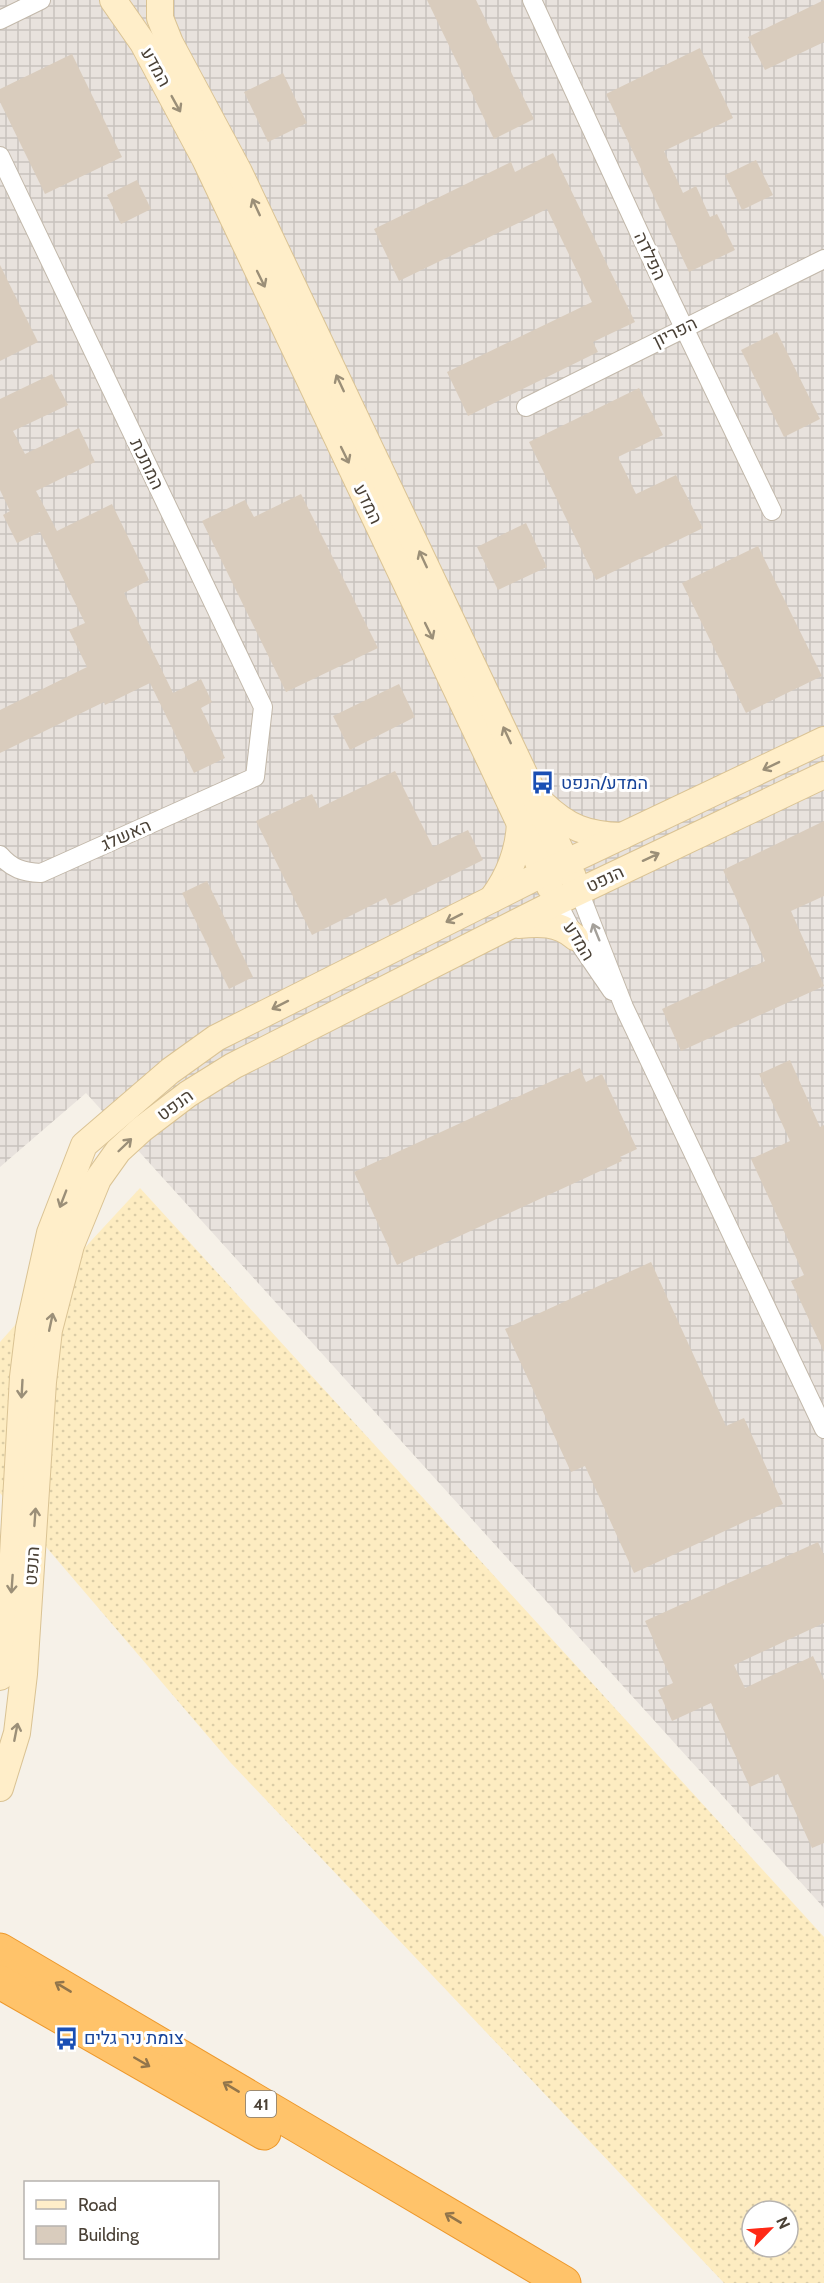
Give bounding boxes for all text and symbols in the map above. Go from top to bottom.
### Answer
street label: המדע [136,43,176,91]
one-way arrow [170,95,182,112]
one-way arrow [249,198,261,216]
street label: הפלדה [629,228,671,284]
one-way arrow [255,270,267,288]
street label: הפריון [649,312,701,352]
one-way arrow [333,374,345,392]
street label: המתכת [125,435,169,493]
one-way arrow [339,446,351,464]
street label: המדע [349,480,387,528]
one-way arrow [417,551,429,569]
one-way arrow [423,622,435,640]
one-way arrow [501,727,512,745]
one-way arrow [763,760,781,772]
bus stop icon: המדע/הנפט [530,770,556,796]
place label: המדע/הנפט [561,772,648,794]
street label: האשלג [97,814,155,856]
one-way arrow [642,851,660,863]
street label: הנפט [582,861,628,897]
one-way arrow [446,913,464,924]
street label: המדע [559,917,599,965]
one-way arrow [590,923,601,942]
one-way arrow [271,1000,289,1012]
street label: הנפט [153,1084,197,1126]
one-way arrow [117,1138,132,1152]
one-way arrow [57,1189,68,1208]
one-way arrow [45,1313,57,1332]
one-way arrow [16,1378,27,1398]
one-way arrow [30,1507,41,1527]
street label: הנפט [20,1546,44,1586]
one-way arrow [6,1573,17,1593]
one-way arrow [11,1722,22,1742]
one-way arrow [55,1981,72,1993]
bus stop icon: צומת ניר גלים [53,2025,79,2051]
place label: צומת ניר גלים [84,2027,184,2049]
one-way arrow [133,2056,150,2068]
one-way arrow [223,2080,240,2092]
road number: 41 [246,2091,276,2117]
legend [24,2181,219,2259]
text: Road [78,2194,117,2216]
north arrow [740,2199,800,2259]
one-way arrow [445,2212,462,2224]
text: N [772,2214,794,2232]
text: Building [78,2224,140,2246]

